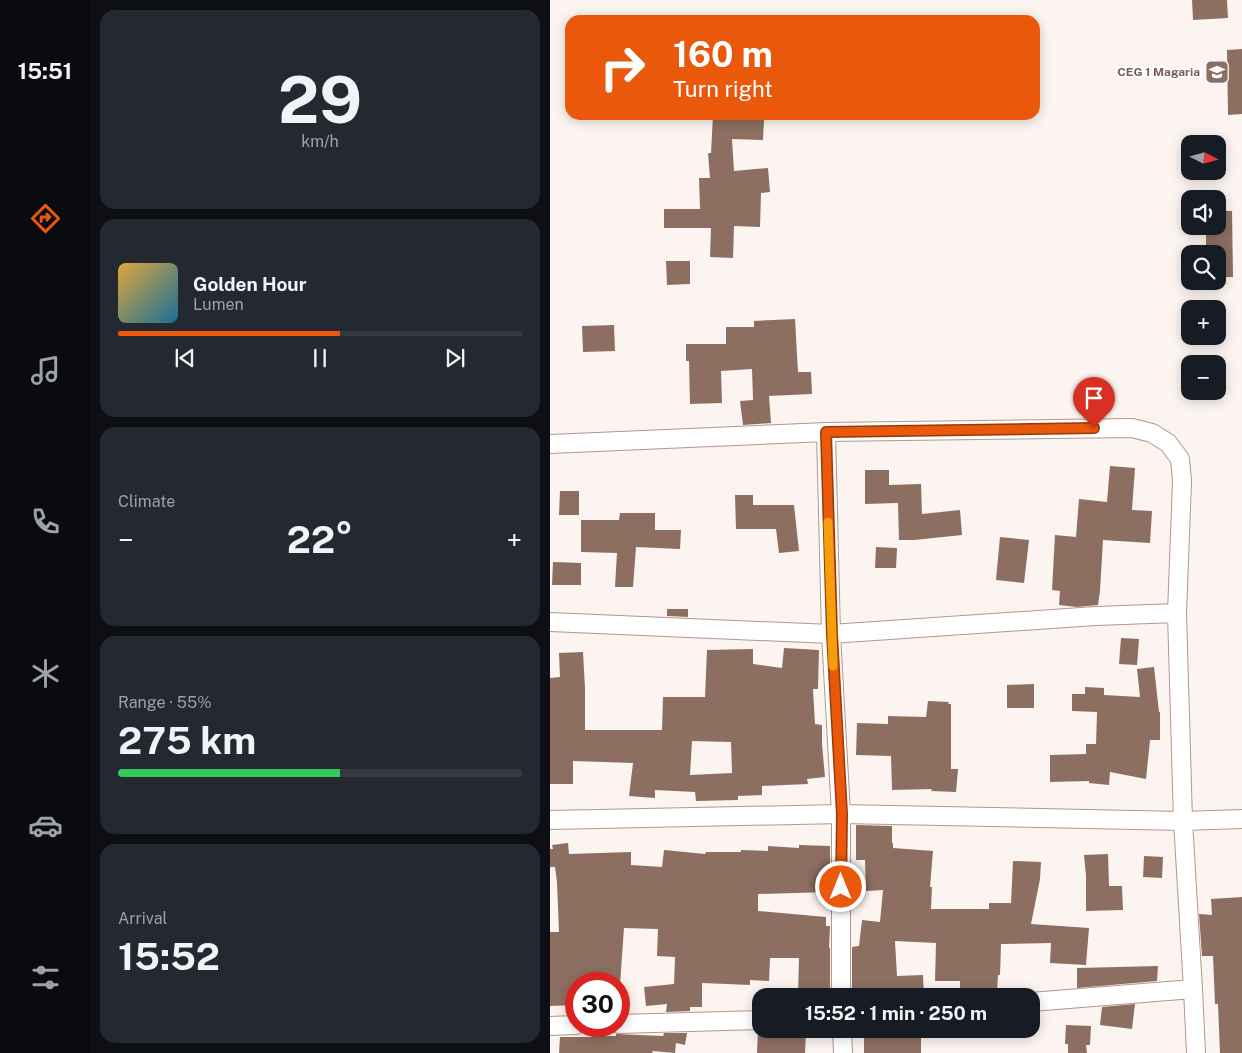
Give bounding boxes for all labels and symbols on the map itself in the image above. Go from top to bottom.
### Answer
school or university icon: CEG 1 Magaria [1204,59,1230,85]
place label: CEG 1 Magaria [1117,65,1200,79]
north arrow [1181,135,1226,180]
pin [1073,377,1115,428]
position arrow [814,860,866,912]
speed limit sign: 30 [565,972,630,1037]

